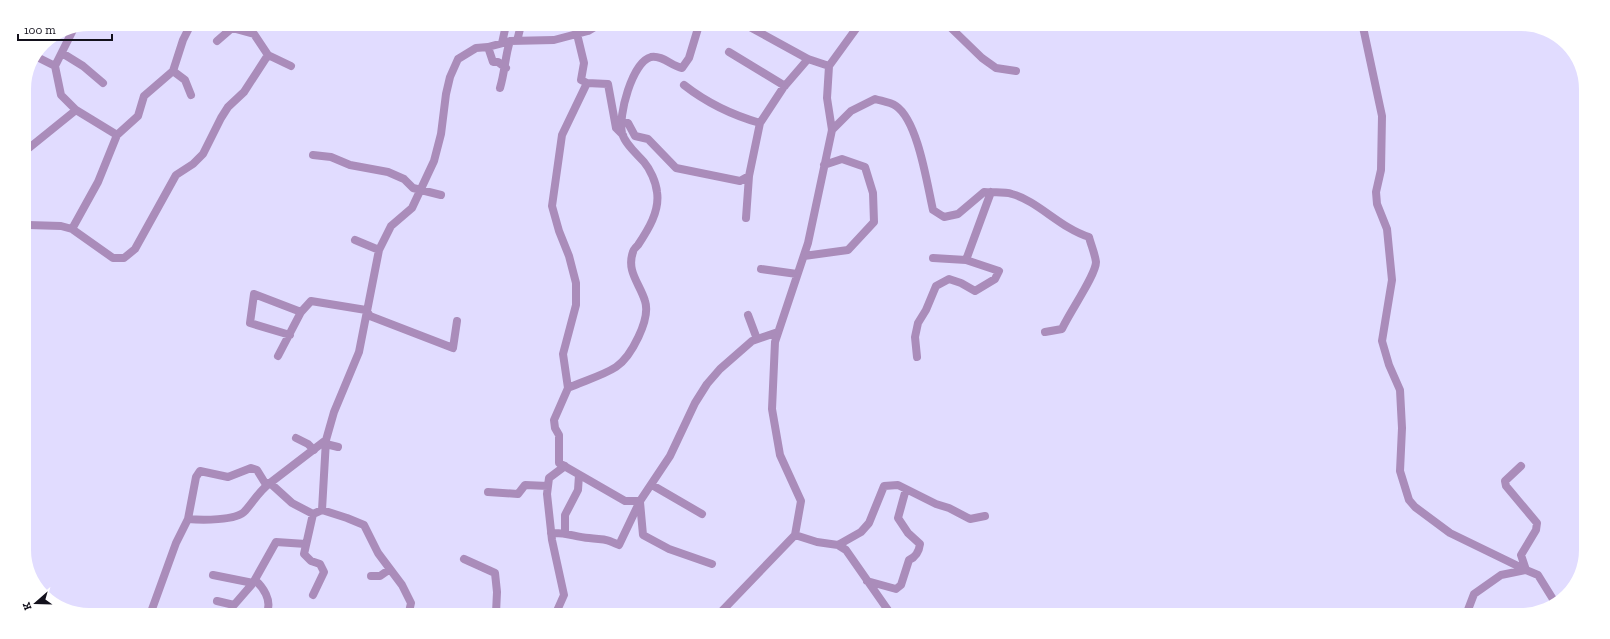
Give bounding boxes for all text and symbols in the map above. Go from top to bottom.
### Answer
scale bar [18,16,112,42]
text: 100 m [24,23,56,37]
north arrow [16,583,56,623]
text: K [19,600,34,612]

